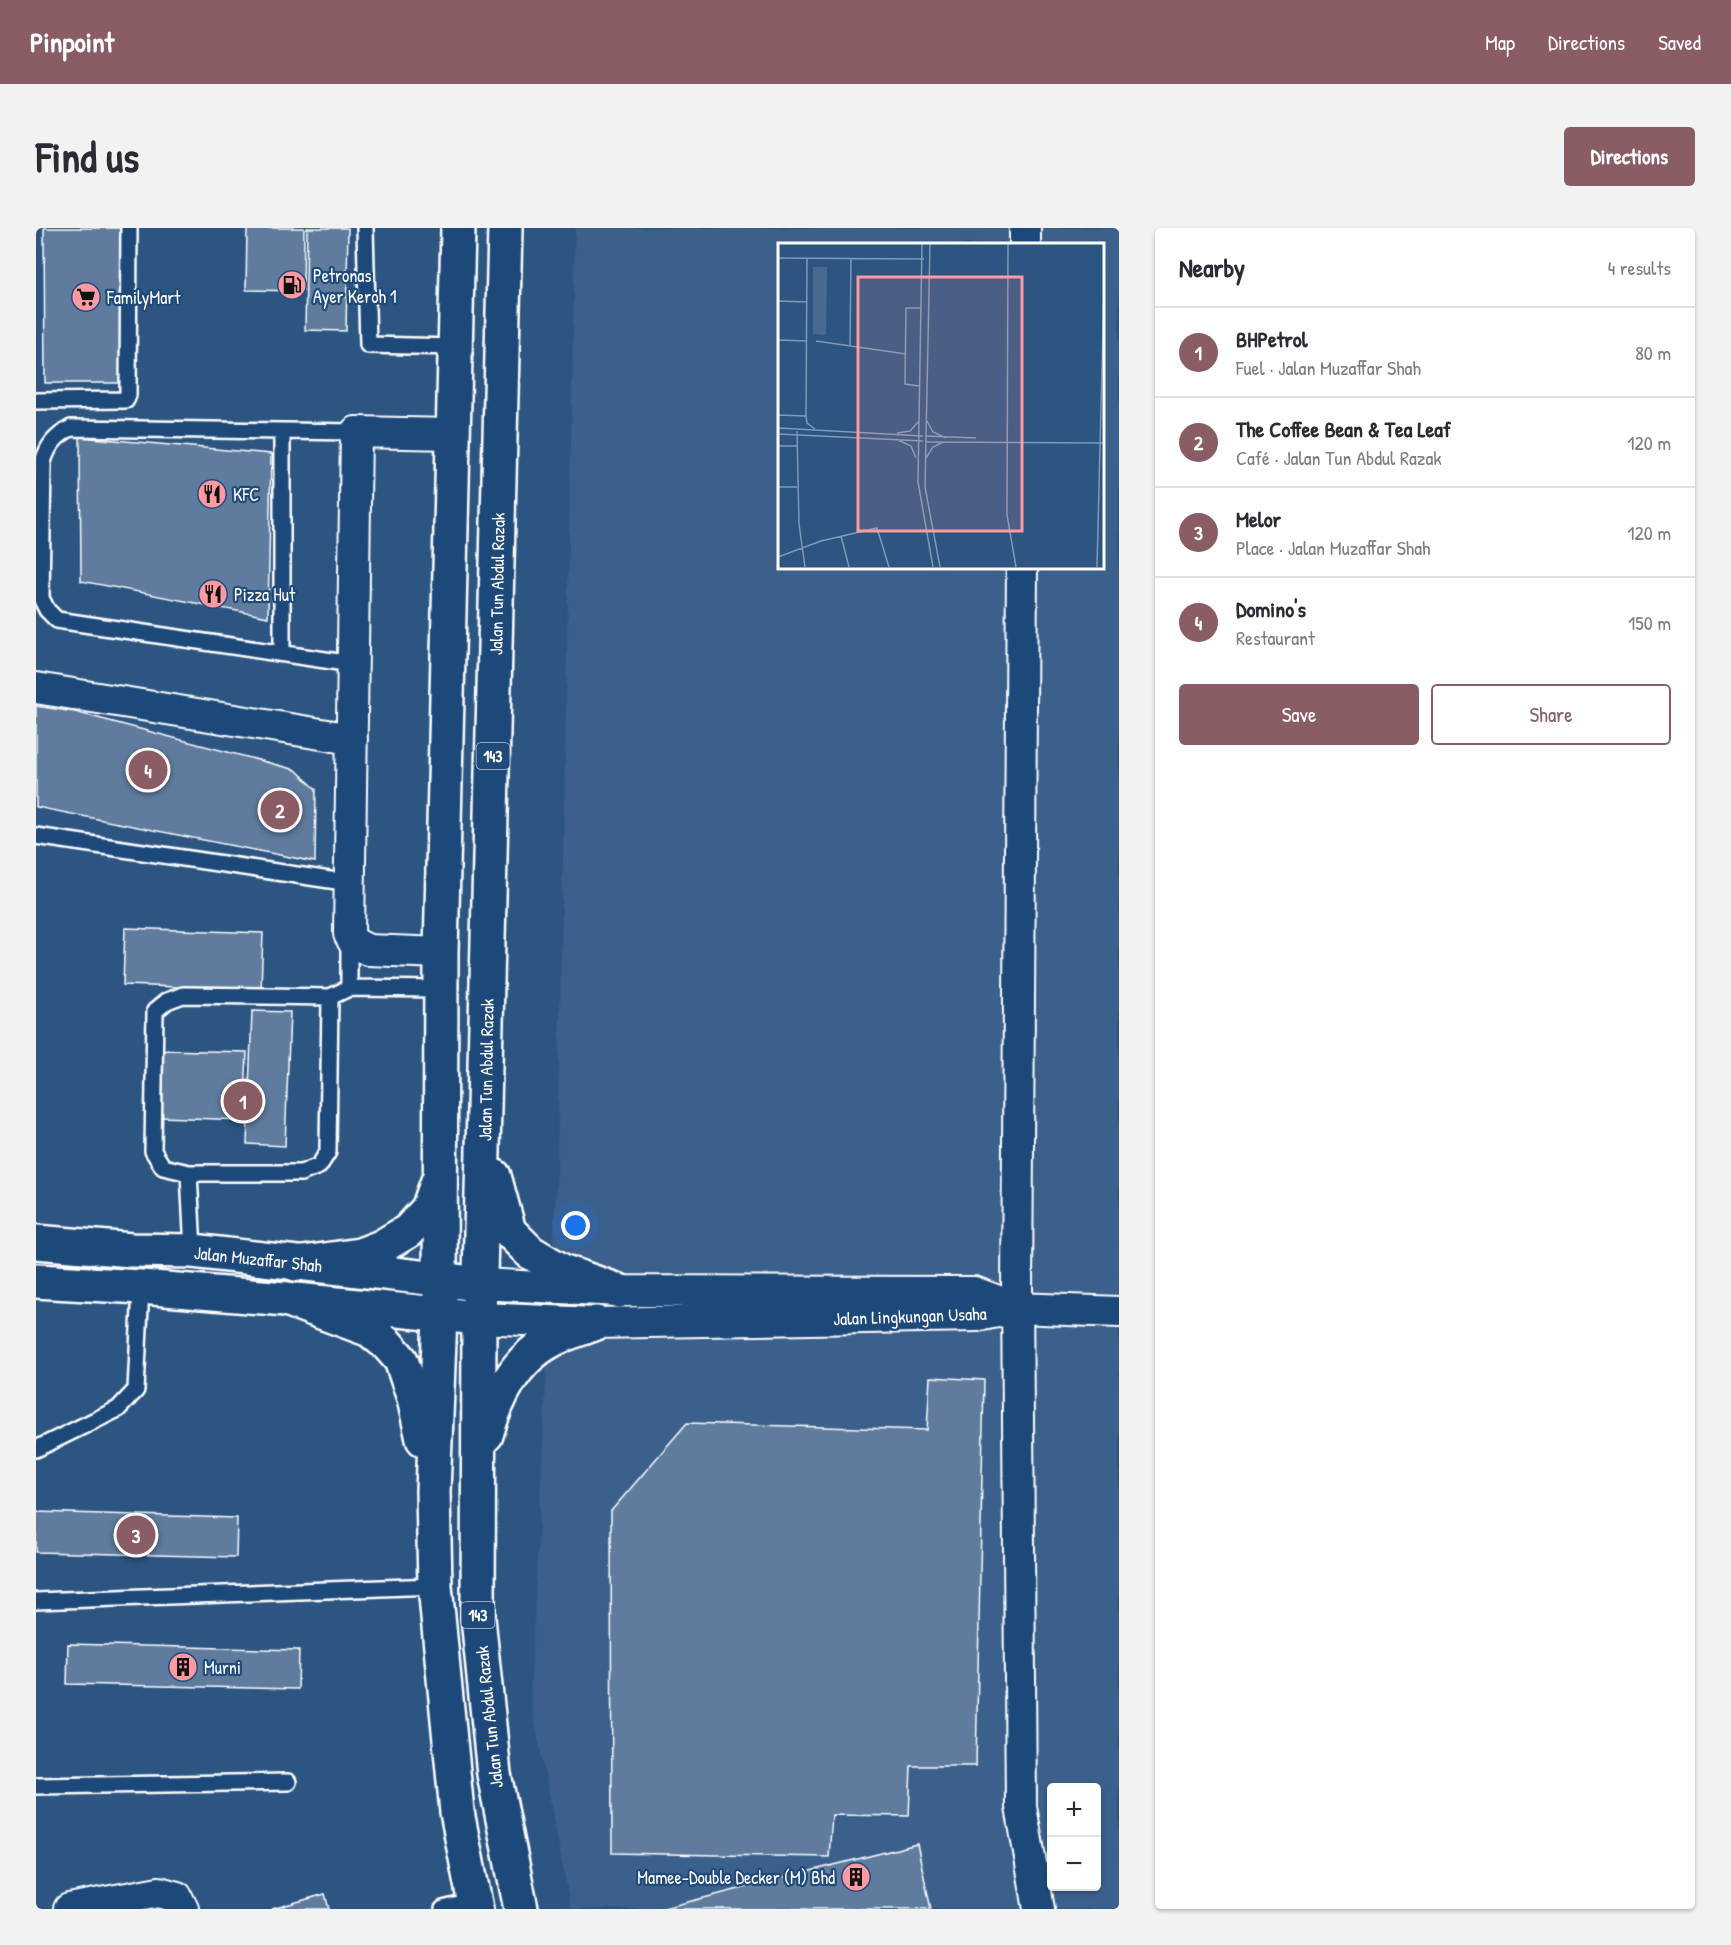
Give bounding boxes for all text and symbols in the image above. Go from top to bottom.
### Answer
text: Pinpoint [30,23,114,61]
text: Map [1485,28,1515,57]
text: Directions [1548,28,1625,57]
text: Saved [1658,28,1701,57]
button: Directions [1564,127,1695,186]
text: Find us [36,128,139,185]
inset map [778,243,1104,568]
text: Nearby [1179,250,1245,285]
text: 4 results [1608,254,1671,281]
place label: Petronas Ayer Keroh 1 [313,263,397,309]
fuel station icon: Petronas Ayer Keroh 1 [276,269,308,301]
supermarket icon: FamilyMart [70,281,102,313]
place label: FamilyMart [106,285,181,310]
text: BHPetrol [1236,324,1308,354]
text: 1 [1195,339,1202,366]
text: 80 m [1635,339,1671,366]
text: Fuel · Jalan Muzaffar Shah [1236,354,1421,381]
text: The Coffee Bean & Tea Leaf [1236,414,1451,444]
text: 2 [1194,429,1203,456]
text: 120 m [1627,429,1671,456]
text: Café · Jalan Tun Abdul Razak [1236,444,1442,471]
restaurant icon: KFC [196,478,228,510]
place label: KFC [233,482,259,507]
text: Melor [1236,504,1281,534]
street label: Jalan Tun Abdul Razak [483,512,511,655]
text: 3 [1194,519,1203,546]
text: 120 m [1627,519,1671,546]
text: Place · Jalan Muzaffar Shah [1236,534,1431,561]
restaurant icon: Pizza Hut [197,578,229,610]
place label: Pizza Hut [234,582,296,607]
text: Domino's [1236,594,1306,624]
text: 4 [1195,609,1202,636]
text: 150 m [1628,609,1671,636]
text: Restaurant [1236,624,1315,651]
button: Save [1179,684,1419,745]
button: Share [1431,684,1671,745]
road number: 143 [476,743,510,769]
pin: 4 [128,748,168,792]
pin: 2 [260,788,300,832]
street label: Jalan Tun Abdul Razak [472,998,500,1141]
pin: 1 [224,1078,262,1124]
your location [561,1211,590,1240]
street label: Jalan Muzaffar Shah [193,1240,324,1278]
street label: Jalan Lingkungan Usaha [833,1301,987,1331]
pin: 3 [116,1512,156,1558]
road number: 143 [462,1602,494,1628]
street label: Jalan Tun Abdul Razak [469,1644,509,1789]
building icon: Murni [167,1651,199,1683]
place label: Murni [204,1655,241,1680]
map controls [1047,1783,1101,1891]
button: + [1047,1783,1101,1837]
button: − [1047,1837,1101,1891]
building icon: Mamee-Double Decker (M) Bhd [840,1861,872,1893]
place label: Mamee-Double Decker (M) Bhd [637,1865,835,1890]

